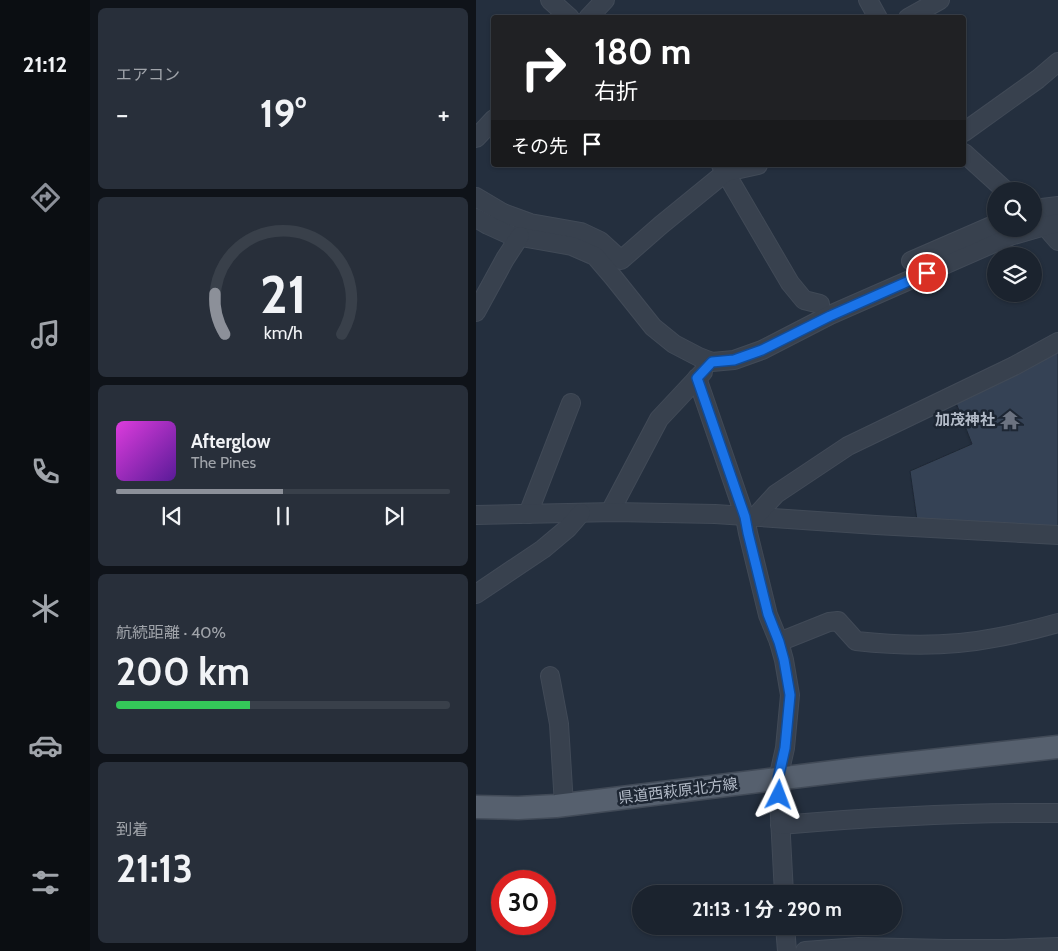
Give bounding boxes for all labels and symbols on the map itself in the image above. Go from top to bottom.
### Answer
pin [906,252,948,294]
temple icon: 加茂神社 [999,409,1021,431]
place label: 加茂神社 [935,411,995,429]
position arrow [752,768,804,820]
street label: 県道西萩原北方線 [617,775,739,807]
speed limit sign: 30 [491,870,556,935]

